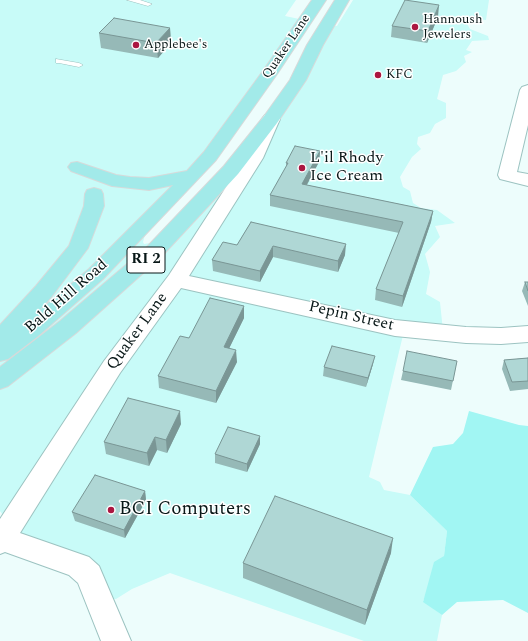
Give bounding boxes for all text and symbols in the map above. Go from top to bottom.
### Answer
street label: Quaker Lane [260,12,314,82]
place label: Hannoush Jewelers [423,12,483,43]
marker: Hannoush Jewelers [410,22,420,32]
place label: Applebee's [144,37,207,53]
marker: Applebee's [131,40,141,50]
place label: KFC [386,67,413,83]
marker: KFC [373,70,383,80]
place label: L'il Rhody Ice Cream [310,149,383,187]
marker: L'il Rhody Ice Cream [297,163,307,173]
road number: RI 2 [127,247,165,273]
street label: Bald Hill Road [22,256,112,338]
street label: Quaker Lane [103,289,173,375]
street label: Pepin Street [306,298,396,336]
place label: BCI Computers [119,499,251,521]
marker: BCI Computers [106,505,116,515]

